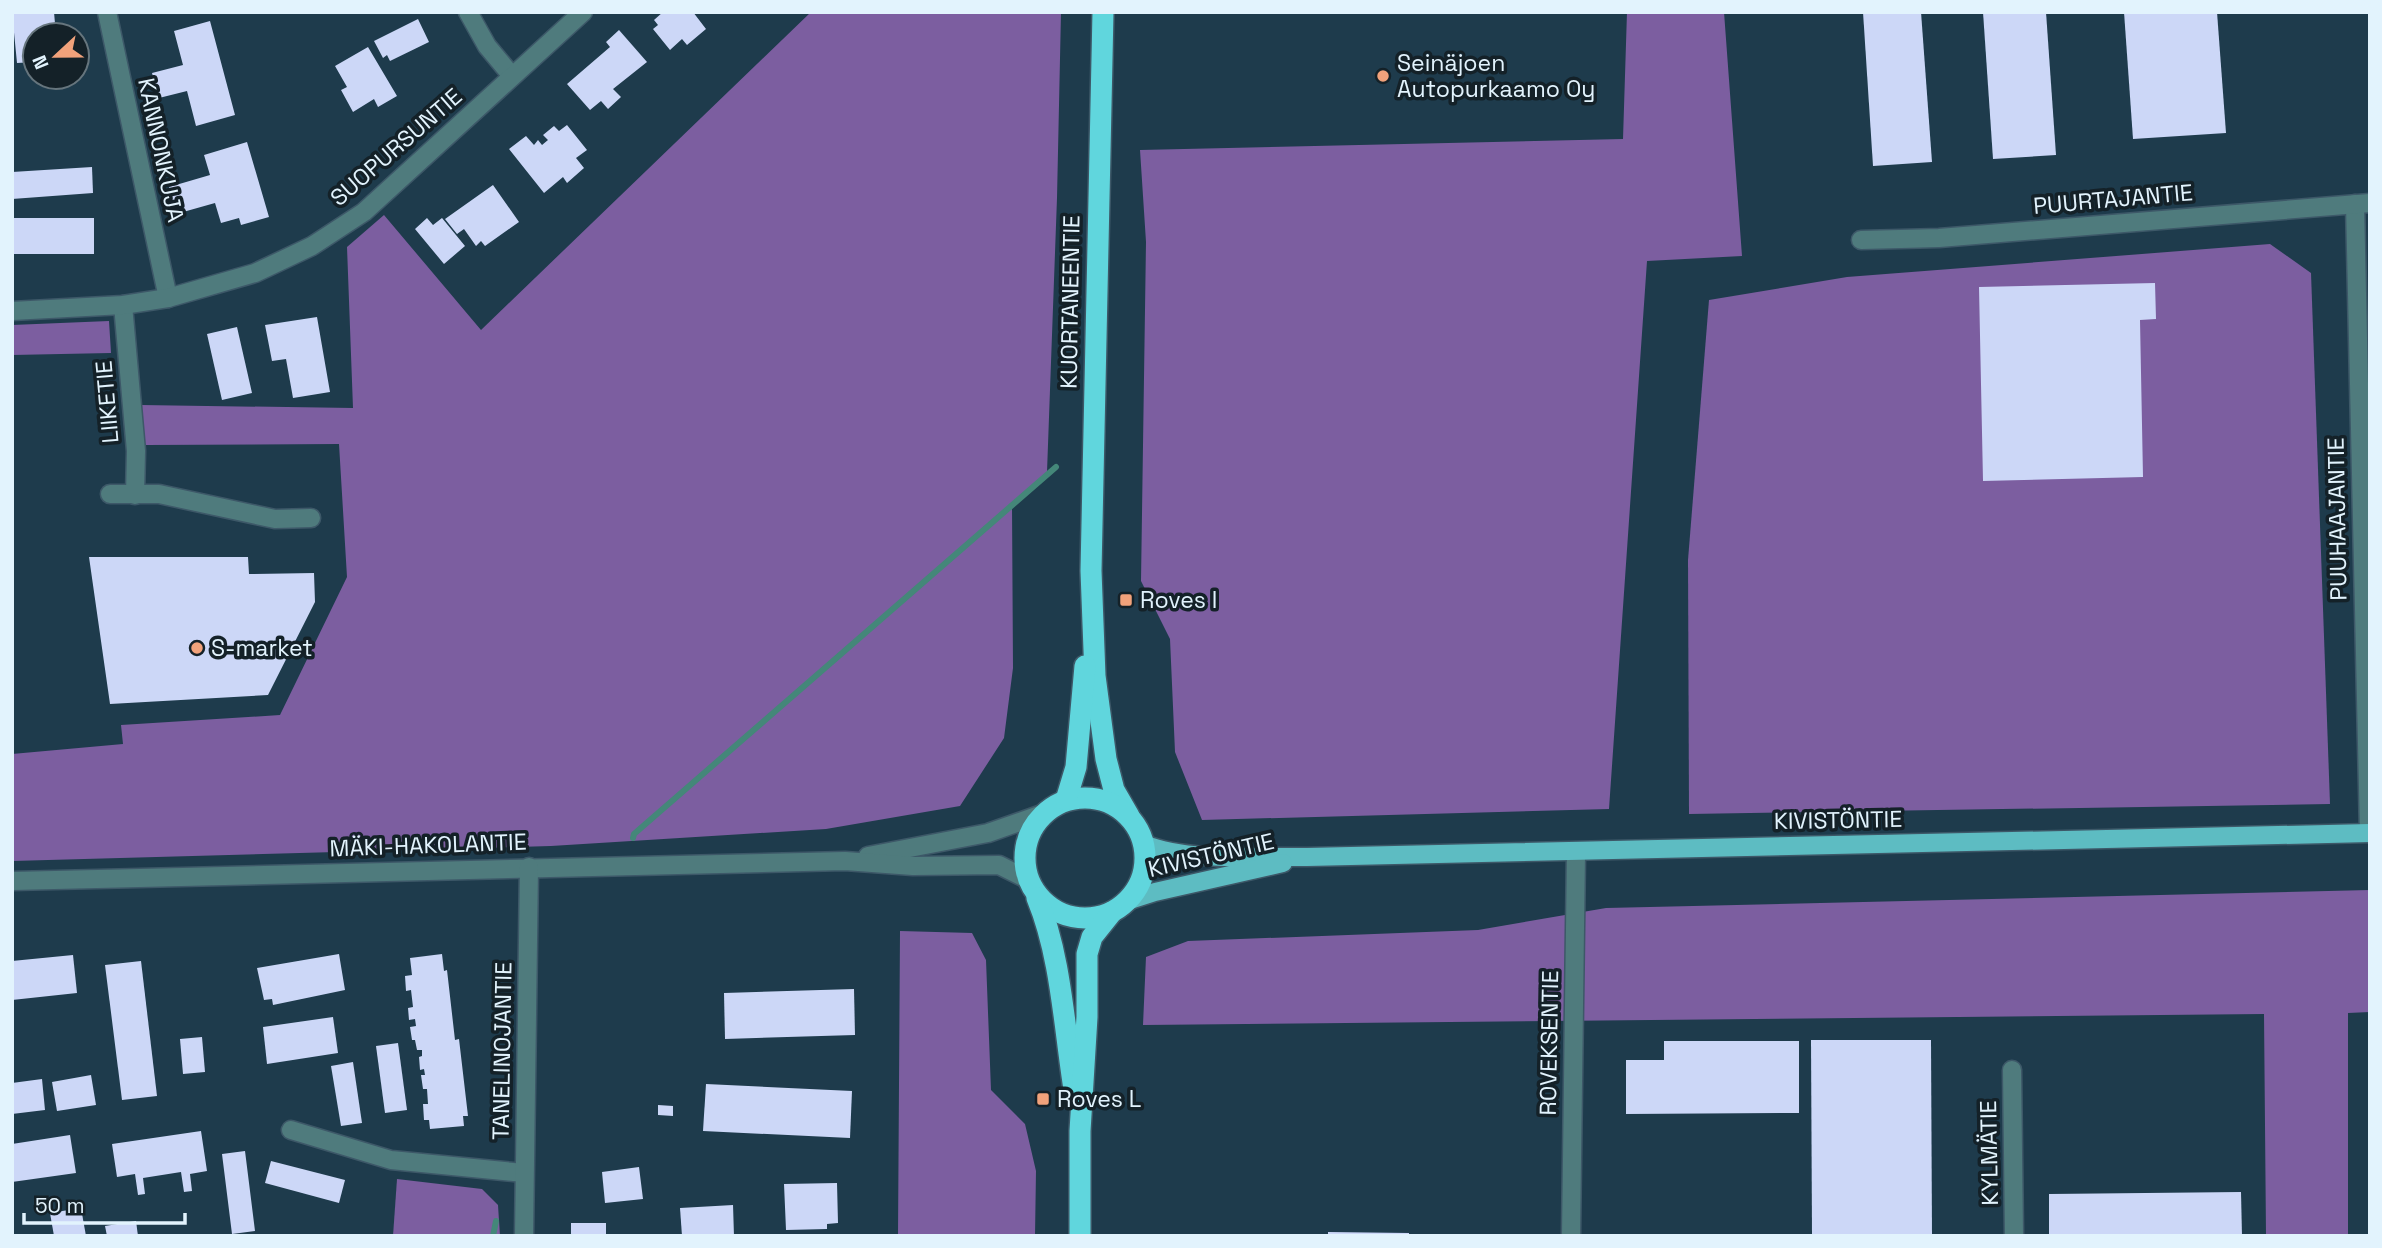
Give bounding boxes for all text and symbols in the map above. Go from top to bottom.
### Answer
north arrow [21,21,91,91]
place label: Seinäjoen Autopurkaamo Oy [1397,48,1595,104]
text: N [27,52,55,73]
marker: Seinäjoen Autopurkaamo Oy [1375,68,1391,84]
street label: KANNONKUJA [131,75,191,225]
street label: SUOPURSUNTIE [324,81,468,213]
street label: PUURTAJANTIE [2032,177,2194,221]
street label: KUORTANEENTIE [1053,215,1087,389]
street label: LIIKETIE [88,359,126,445]
street label: PUUHAAJANTIE [2321,437,2353,601]
place label: Roves I [1140,585,1217,615]
marker: Roves I [1118,592,1134,608]
place label: S-market [211,633,313,663]
marker: S-market [189,640,205,656]
street label: KIVISTÖNTIE [1774,804,1902,836]
street label: KIVISTÖNTIE [1145,826,1277,884]
street label: MÄKI-HAKOLANTIE [329,827,527,863]
street label: TANELINOJANTIE [485,962,519,1140]
street label: ROVEKSENTIE [1533,970,1565,1116]
place label: Roves L [1057,1084,1141,1114]
marker: Roves L [1035,1091,1051,1107]
street label: KYLMÄTIE [1973,1100,2005,1206]
scale bar [24,1182,186,1226]
text: 50 m [35,1192,85,1219]

